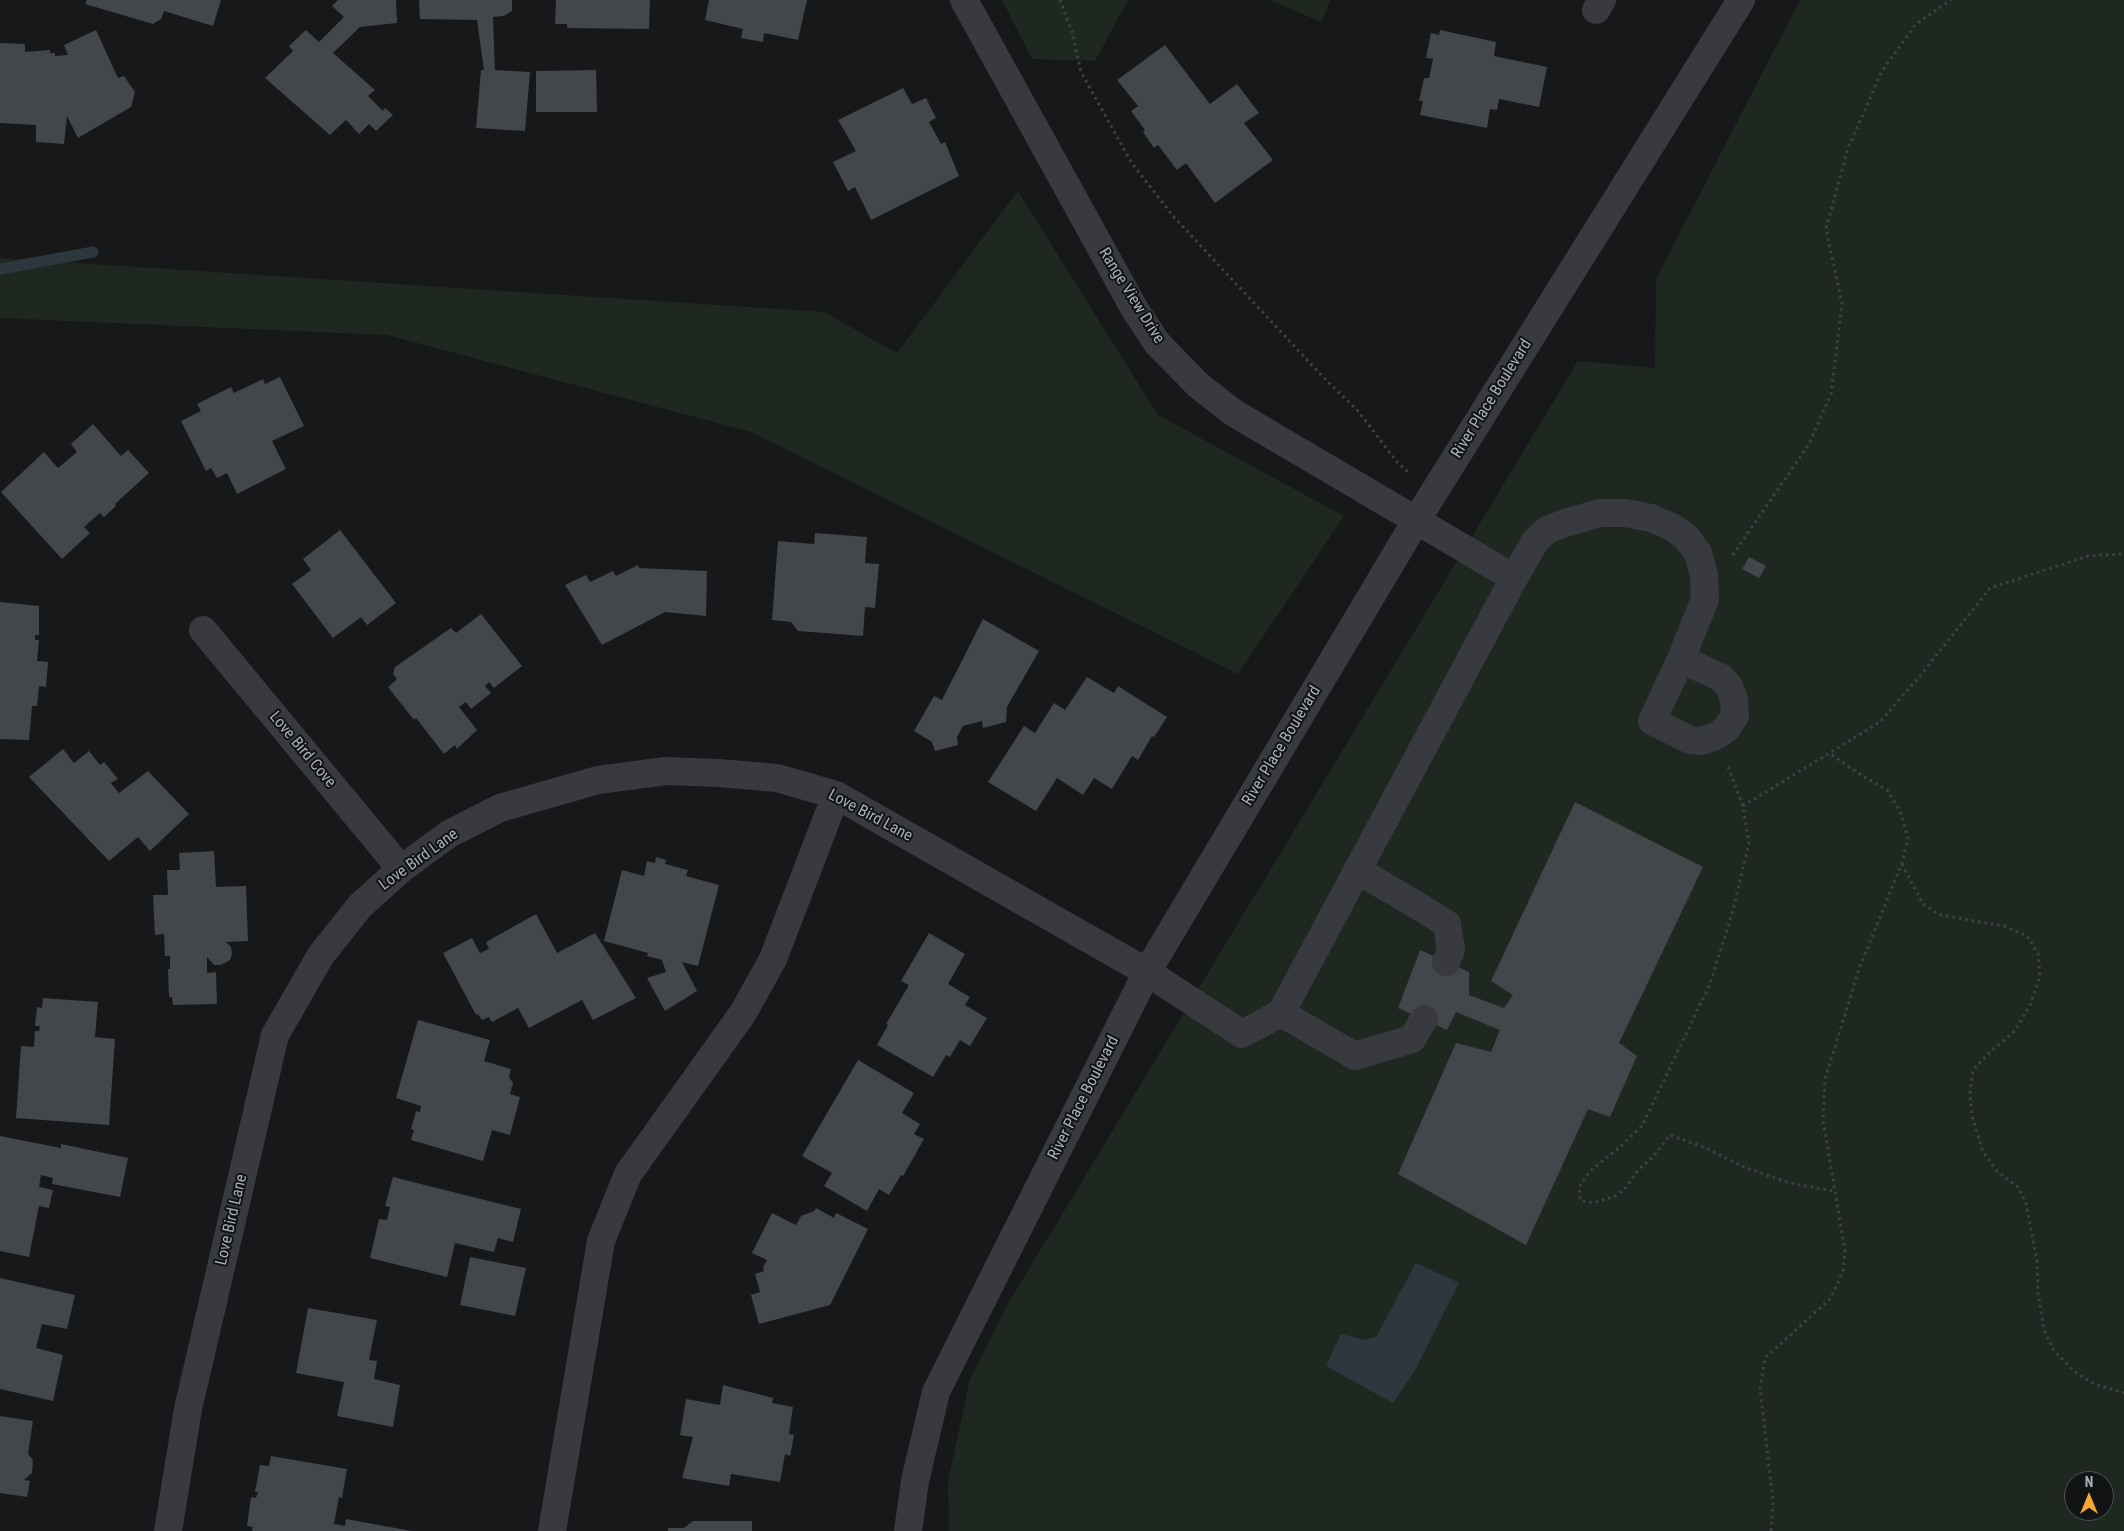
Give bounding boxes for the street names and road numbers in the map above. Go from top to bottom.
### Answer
street label: Range View Drive [1094,245,1168,347]
street label: River Place Boulevard [1448,336,1536,462]
street label: River Place Boulevard [1239,683,1325,809]
street label: Love Bird Cove [265,708,339,792]
street label: Love Bird Lane [825,786,915,846]
street label: Love Bird Lane [376,825,462,895]
street label: River Place Boulevard [1044,1033,1124,1163]
street label: Love Bird Lane [212,1173,252,1267]

